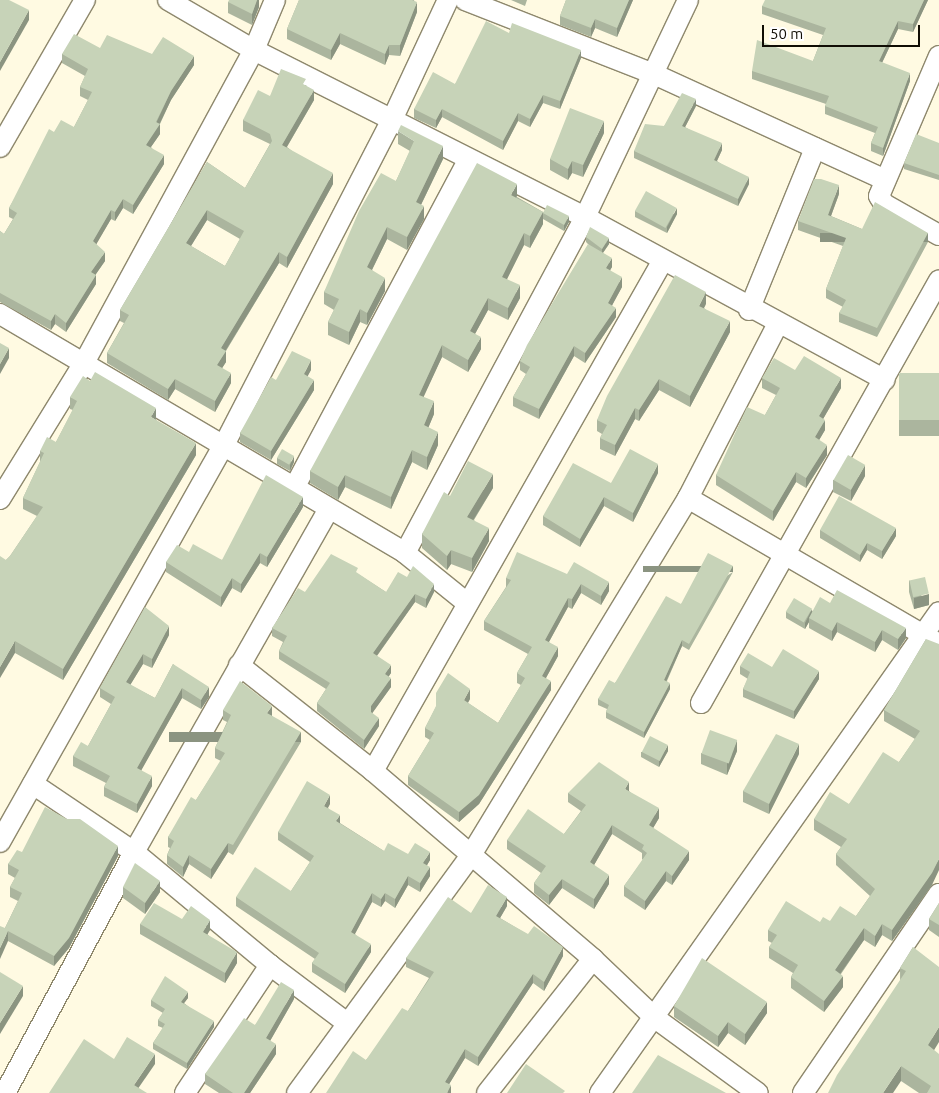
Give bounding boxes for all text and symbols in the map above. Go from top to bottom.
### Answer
scale bar [764,15,922,47]
text: 50 m [770,25,803,42]

